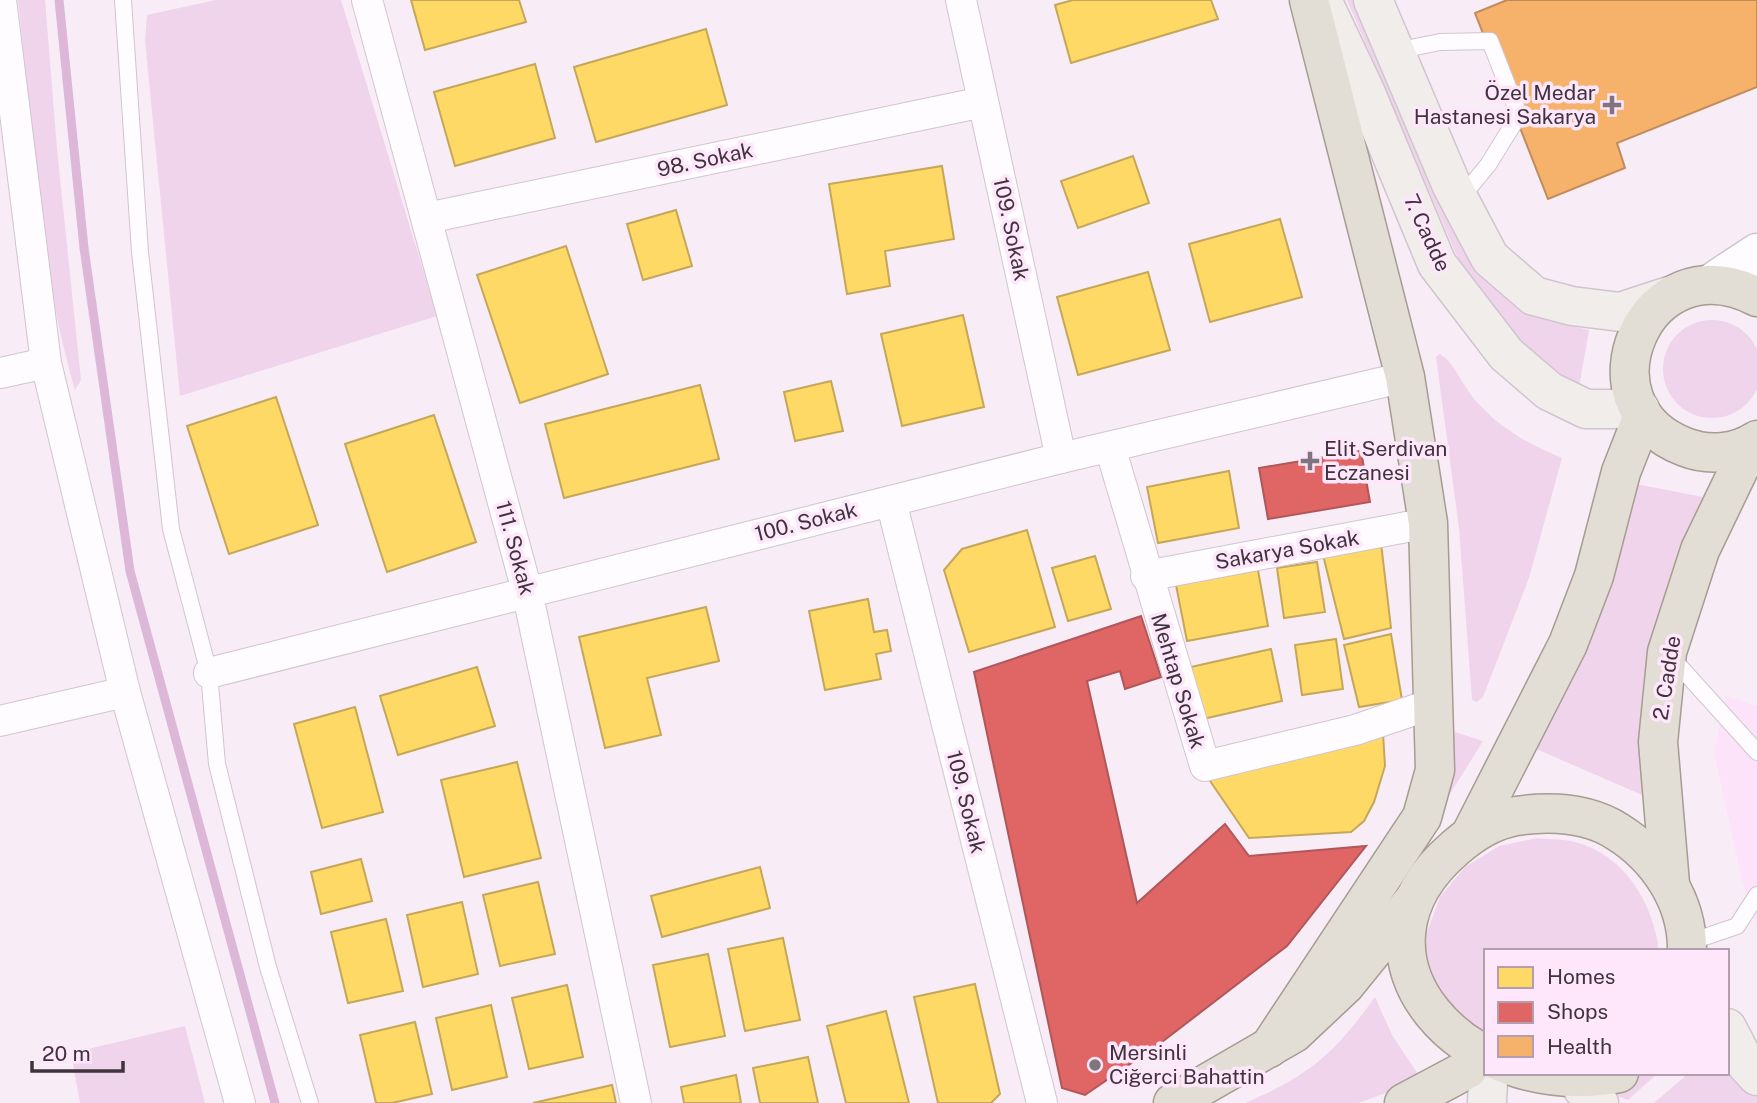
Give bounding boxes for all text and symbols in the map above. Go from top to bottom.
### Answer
place label: Özel Medar Hastanesi Sakarya [1414,80,1596,129]
marker: Özel Medar Hastanesi Sakarya [1602,95,1622,115]
street label: 98. Sokak [655,137,755,182]
street label: 109. Sokak [988,175,1035,283]
street label: 7. Cadde [1399,190,1456,276]
place label: Elit Serdivan Eczanesi [1324,436,1447,485]
marker: Elit Serdivan Eczanesi [1302,453,1318,469]
street label: 100. Sokak [752,497,860,546]
street label: 111. Sokak [491,498,540,598]
street label: Sakarya Sokak [1213,525,1361,574]
street label: Mehtap Sokak [1146,610,1211,752]
street label: 2. Cadde [1648,634,1686,722]
street label: 109. Sokak [942,748,991,856]
legend [1484,949,1729,1075]
text: Homes [1547,964,1615,989]
text: Shops [1547,999,1608,1024]
scale bar [32,1030,122,1074]
text: Health [1547,1034,1612,1059]
place label: Mersinli Ciğerci Bahattin [1109,1040,1265,1089]
text: 20 m [42,1041,91,1066]
marker: Mersinli Ciğerci Bahattin [1087,1057,1103,1073]

